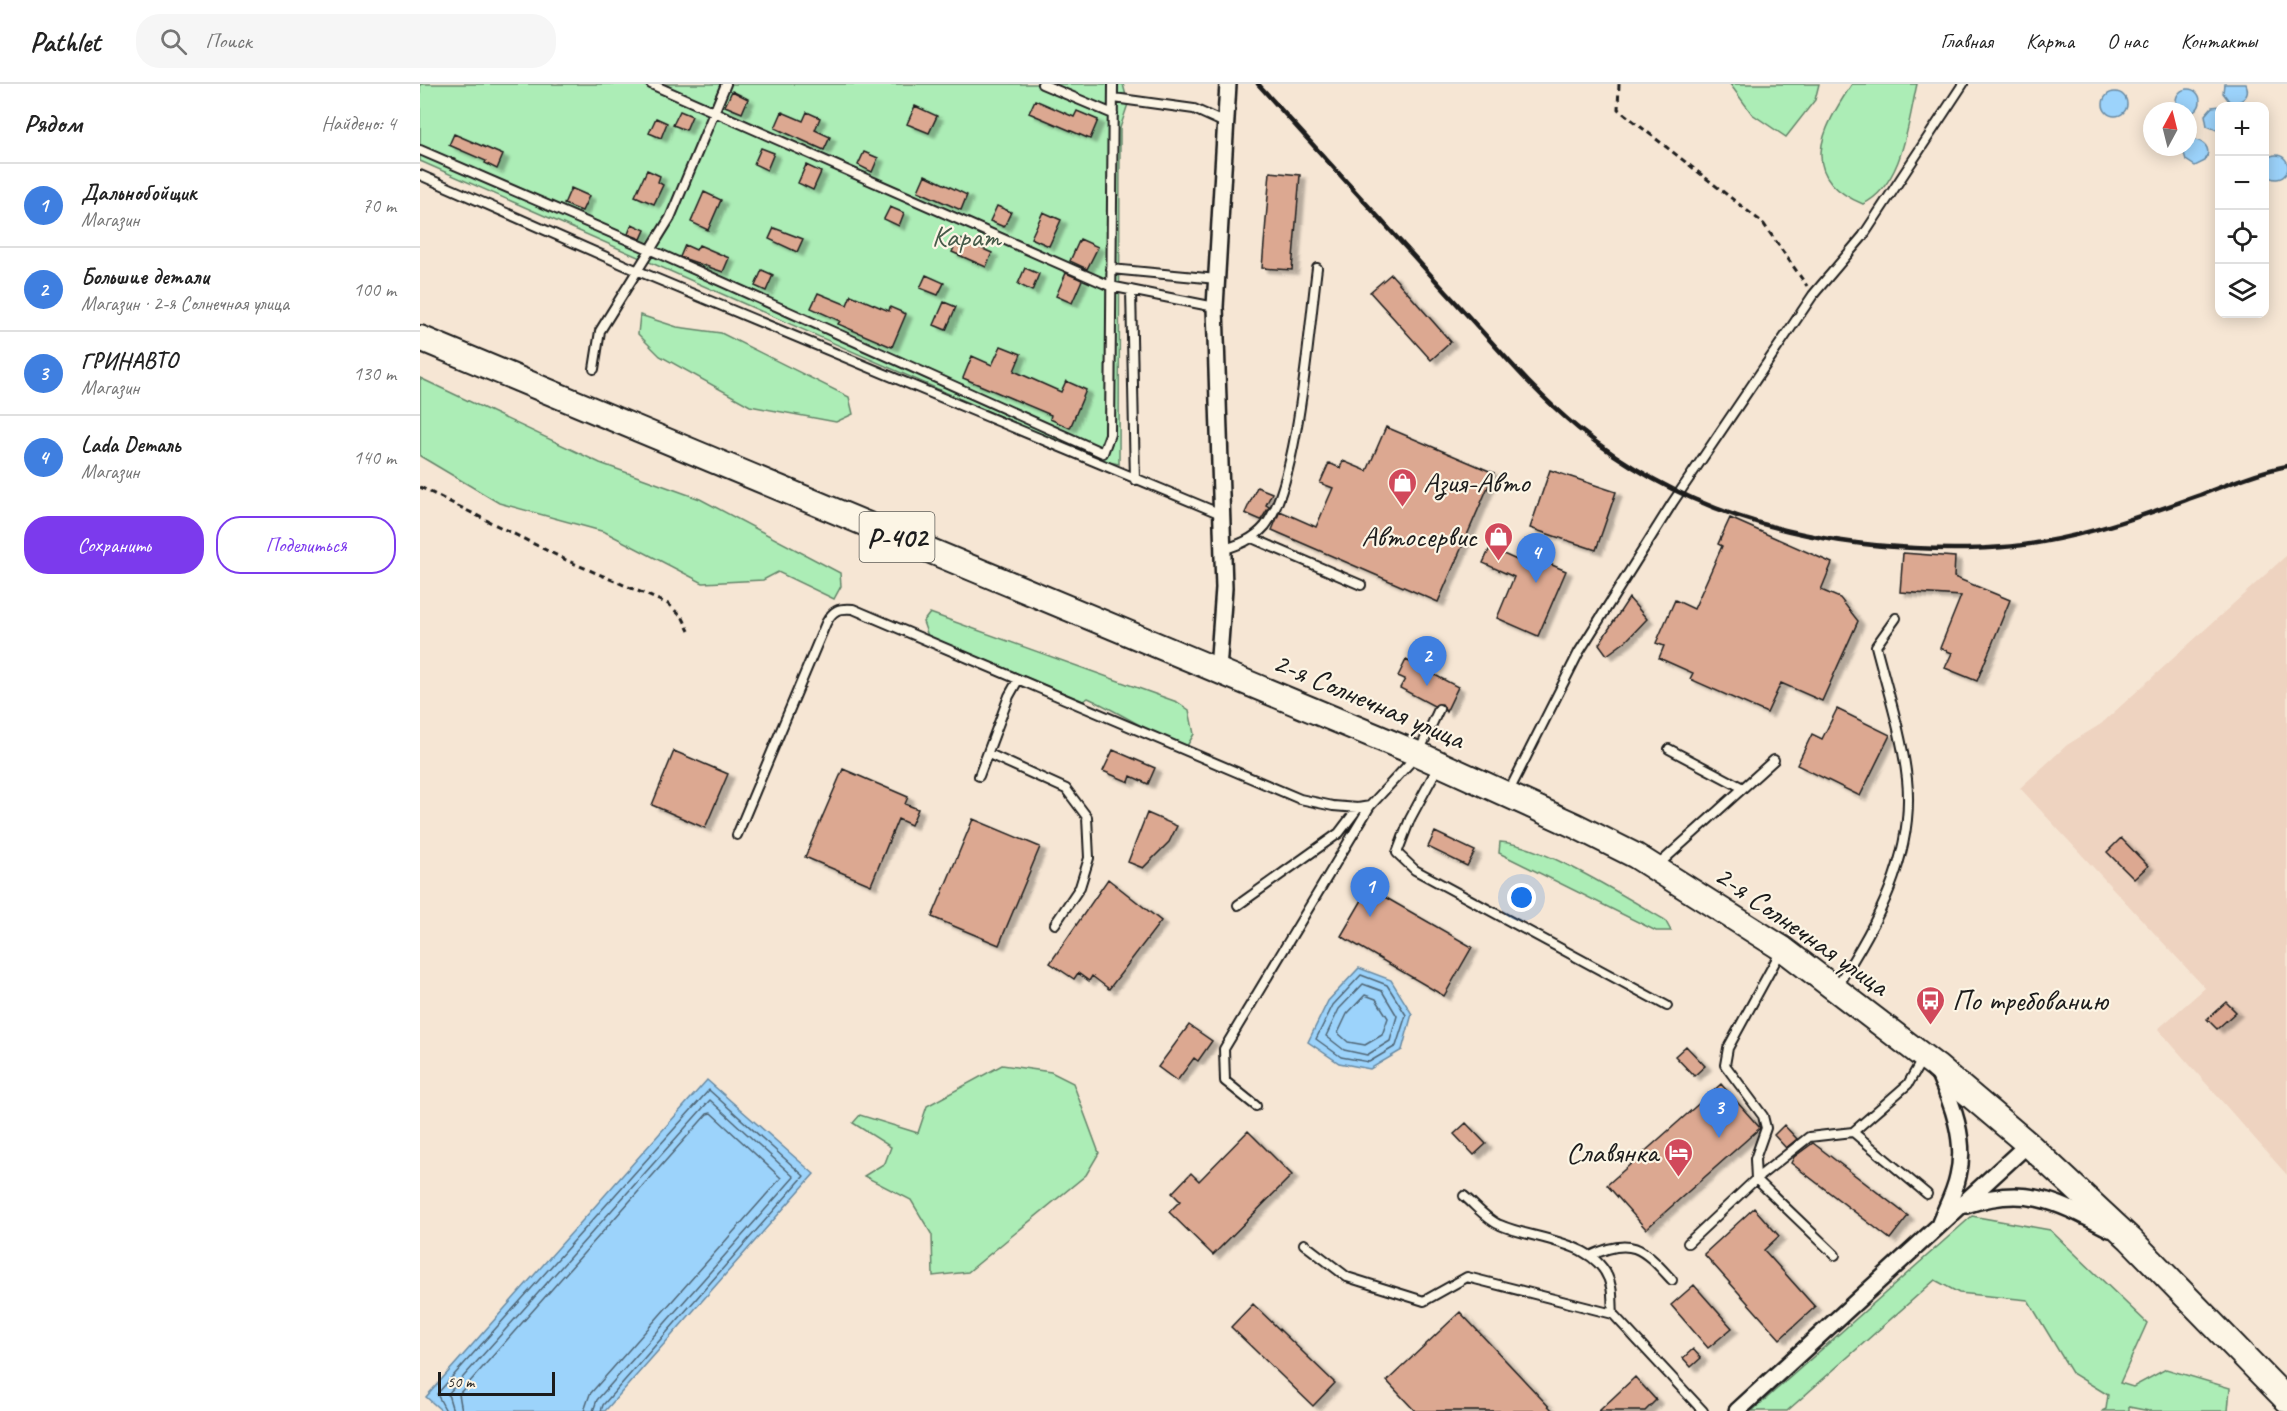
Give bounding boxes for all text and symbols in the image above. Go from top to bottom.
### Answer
search box [136,14,556,68]
text: Pathlet [30,24,100,59]
icon: search [157,25,190,58]
text: Поиск [205,27,252,55]
text: Главная [1940,28,1993,54]
text: Карта [2026,28,2074,54]
text: О нас [2107,28,2148,54]
text: Контакты [2181,28,2257,54]
north arrow [2143,102,2197,156]
map controls [2215,102,2269,318]
button: + [2215,102,2269,156]
text: Рядом [24,107,82,140]
text: Найдено: 4 [321,111,396,136]
button: − [2215,156,2269,210]
text: Дальнобойщик [81,179,197,207]
text: 1 [39,193,48,218]
text: 70 m [362,193,396,218]
text: Магазин [81,207,139,232]
button: locate [2215,210,2269,264]
park label: Карат [932,217,1002,255]
text: Большие детали [81,263,209,291]
button: layers [2215,264,2269,318]
text: 2 [39,277,48,302]
text: 100 m [353,277,396,302]
text: Магазин · 2-я Солнечная улица [81,291,289,316]
text: ГРИНАВТО [81,347,178,375]
text: 3 [39,361,48,386]
text: 130 m [353,361,396,386]
text: Магазин [81,375,139,400]
text: Lada Dеталь [81,431,180,459]
text: 4 [39,445,48,470]
text: 140 m [353,445,396,470]
text: Магазин [81,459,139,484]
place label: Азия-Авто [1423,463,1531,501]
shop icon: Азия-Авто [1386,466,1418,508]
road number: Р-402 [860,512,934,562]
button: Сохранить [24,516,204,574]
button: Поделиться [216,516,396,574]
place label: Автосервис [1361,517,1478,555]
shop icon: Автосервис [1482,520,1514,562]
pin: 4 [1516,534,1556,583]
pin: 2 [1408,636,1446,686]
street label: 2-я Солнечная улица [1266,643,1472,757]
street label: 2-я Солнечная улица [1707,856,1898,1005]
pin: 1 [1350,868,1390,917]
your location [1507,883,1536,912]
place label: По требованию [1952,981,2110,1019]
bus stop icon: По требованию [1915,984,1947,1026]
pin: 3 [1700,1088,1738,1138]
place label: Славянка [1566,1133,1661,1171]
hotel icon: Славянка [1663,1136,1695,1178]
scale bar [438,1369,555,1396]
text: 50 m [447,1372,474,1392]

